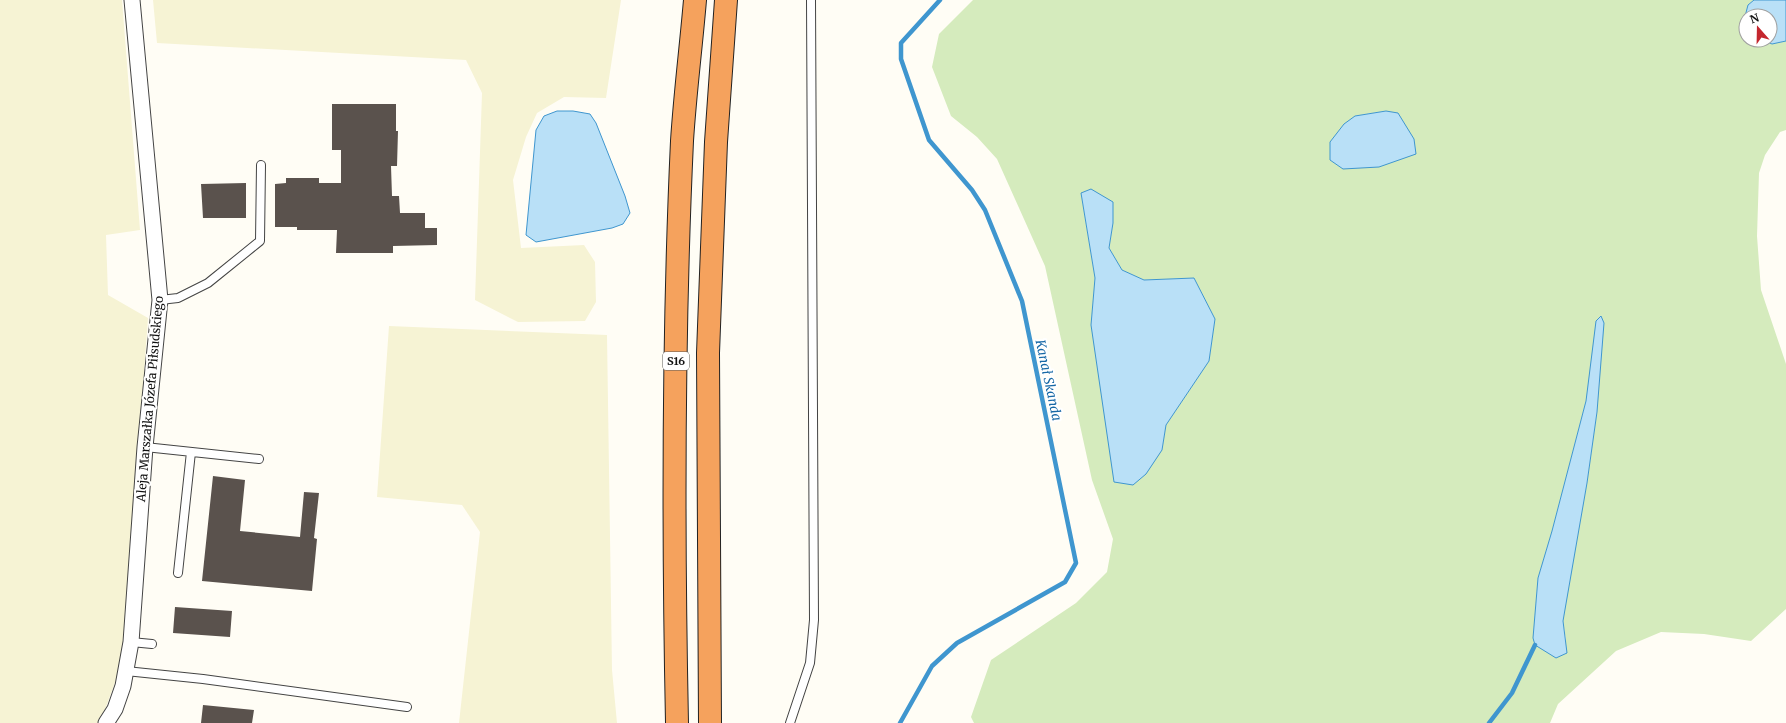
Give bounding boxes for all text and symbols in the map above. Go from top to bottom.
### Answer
north arrow [1738,8,1778,48]
text: N [1748,10,1761,27]
street label: Aleja Marszałka Józefa Piłsudskiego [133,295,166,504]
water label: Kanał Skanda [1031,337,1065,422]
road number: S16 [663,352,689,370]

